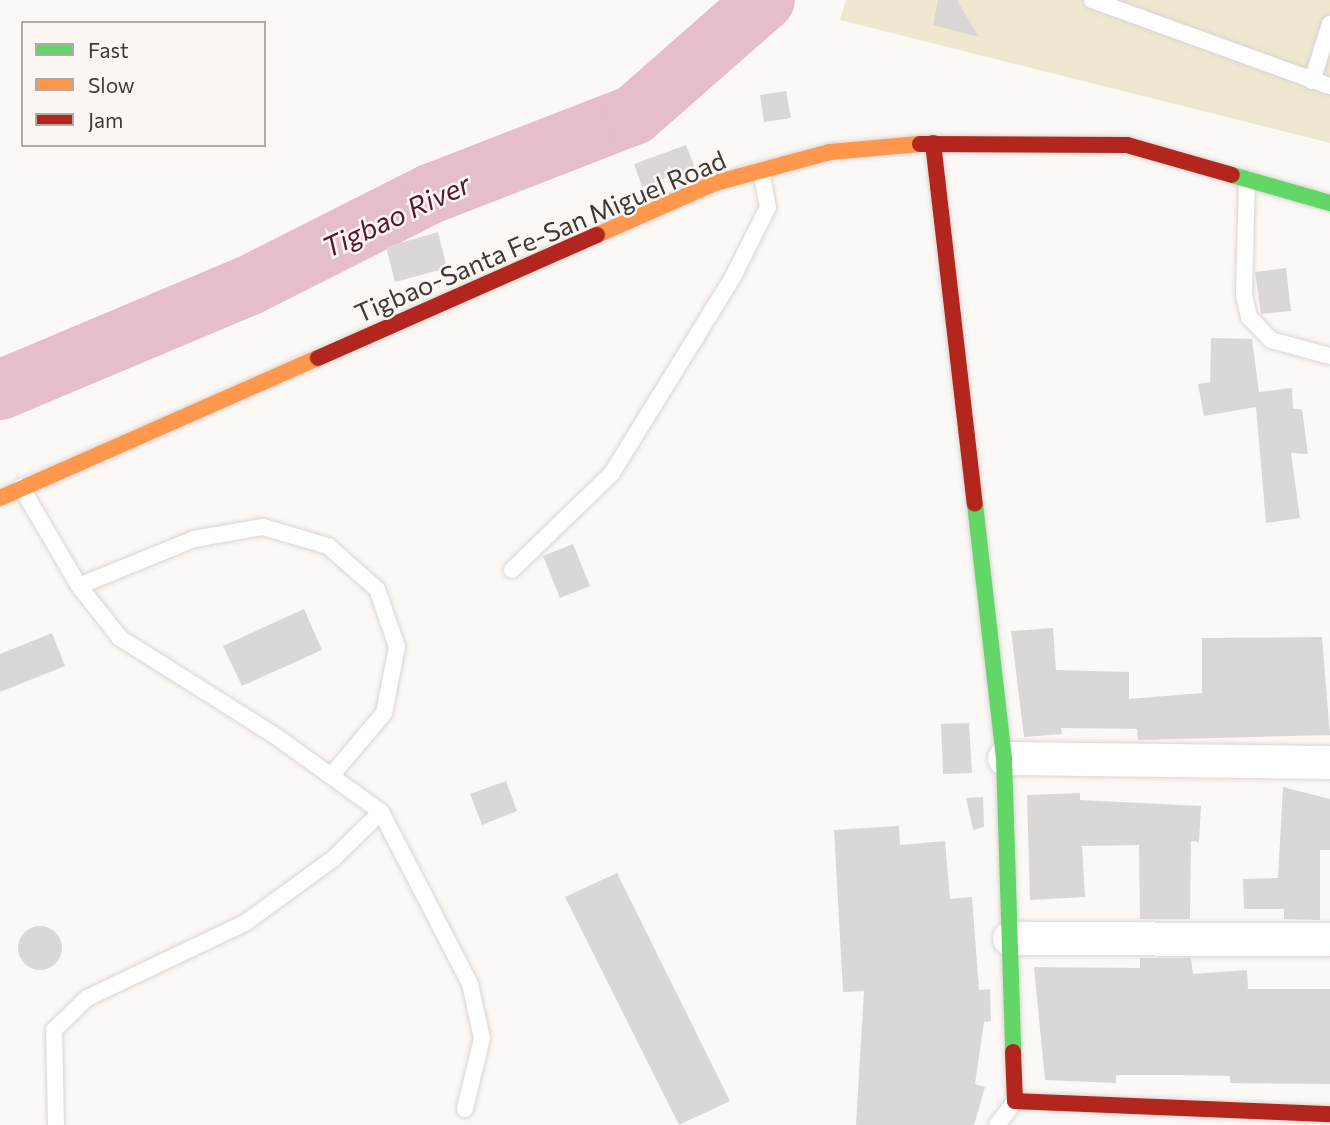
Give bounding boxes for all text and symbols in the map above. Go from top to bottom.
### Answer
legend [21,21,266,147]
text: Fast [88,37,129,62]
text: Slow [88,72,135,97]
text: Jam [88,107,123,132]
street label: Tigbao-Santa Fe-San Miguel Road [350,144,730,328]
water label: Tigbao River [317,166,475,264]

